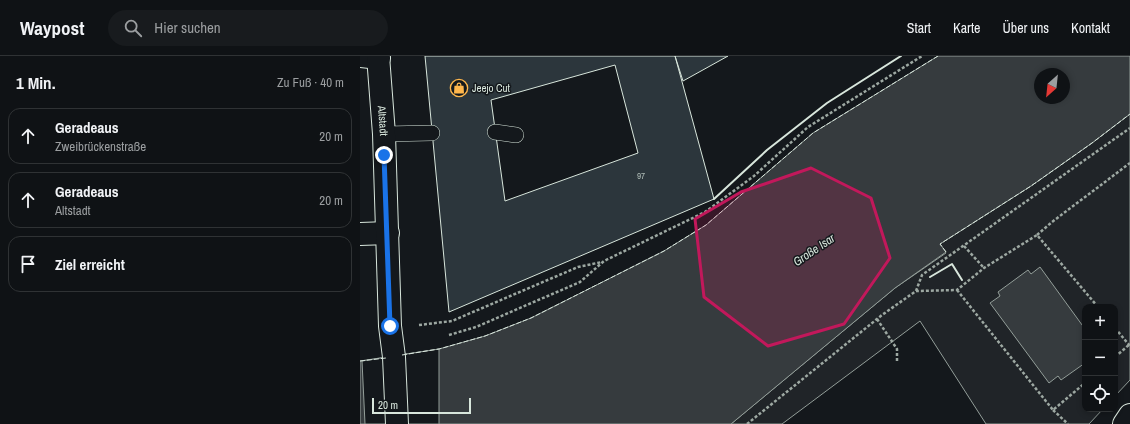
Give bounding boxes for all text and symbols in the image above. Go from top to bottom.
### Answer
search box [108,10,388,46]
text: Waypost [20,15,84,41]
icon: search [122,17,144,39]
text: Hier suchen [154,17,221,38]
text: Start [907,19,931,37]
text: Karte [953,19,980,37]
text: Über uns [1002,19,1049,37]
text: Kontakt [1071,19,1110,37]
north arrow [1034,68,1070,104]
text: 1 Min. [16,71,56,94]
text: Zu Fuß · 40 m [277,74,344,91]
shop icon: Jeejo Cut [449,78,469,98]
place label: Jeejo Cut [472,81,511,95]
street label: Altstadt [375,104,391,137]
text: Geradeaus [55,117,119,138]
icon: ahead [17,125,39,147]
text: 20 m [319,128,343,145]
text: Zweibrückenstraße [55,138,146,155]
route end [375,146,393,164]
house number: 97 [637,170,645,182]
text: Geradeaus [55,181,119,202]
icon: ahead [17,189,39,211]
text: 20 m [319,192,343,209]
text: Altstadt [55,202,91,219]
water label: Große Isar [790,230,839,270]
icon: arrive [17,253,39,275]
text: Ziel erreicht [55,254,125,275]
map controls [1082,304,1118,412]
button: + [1082,304,1118,340]
route start [381,317,399,335]
button: − [1082,340,1118,376]
button: locate [1082,376,1118,412]
scale bar [372,396,471,415]
text: 20 m [378,398,398,412]

